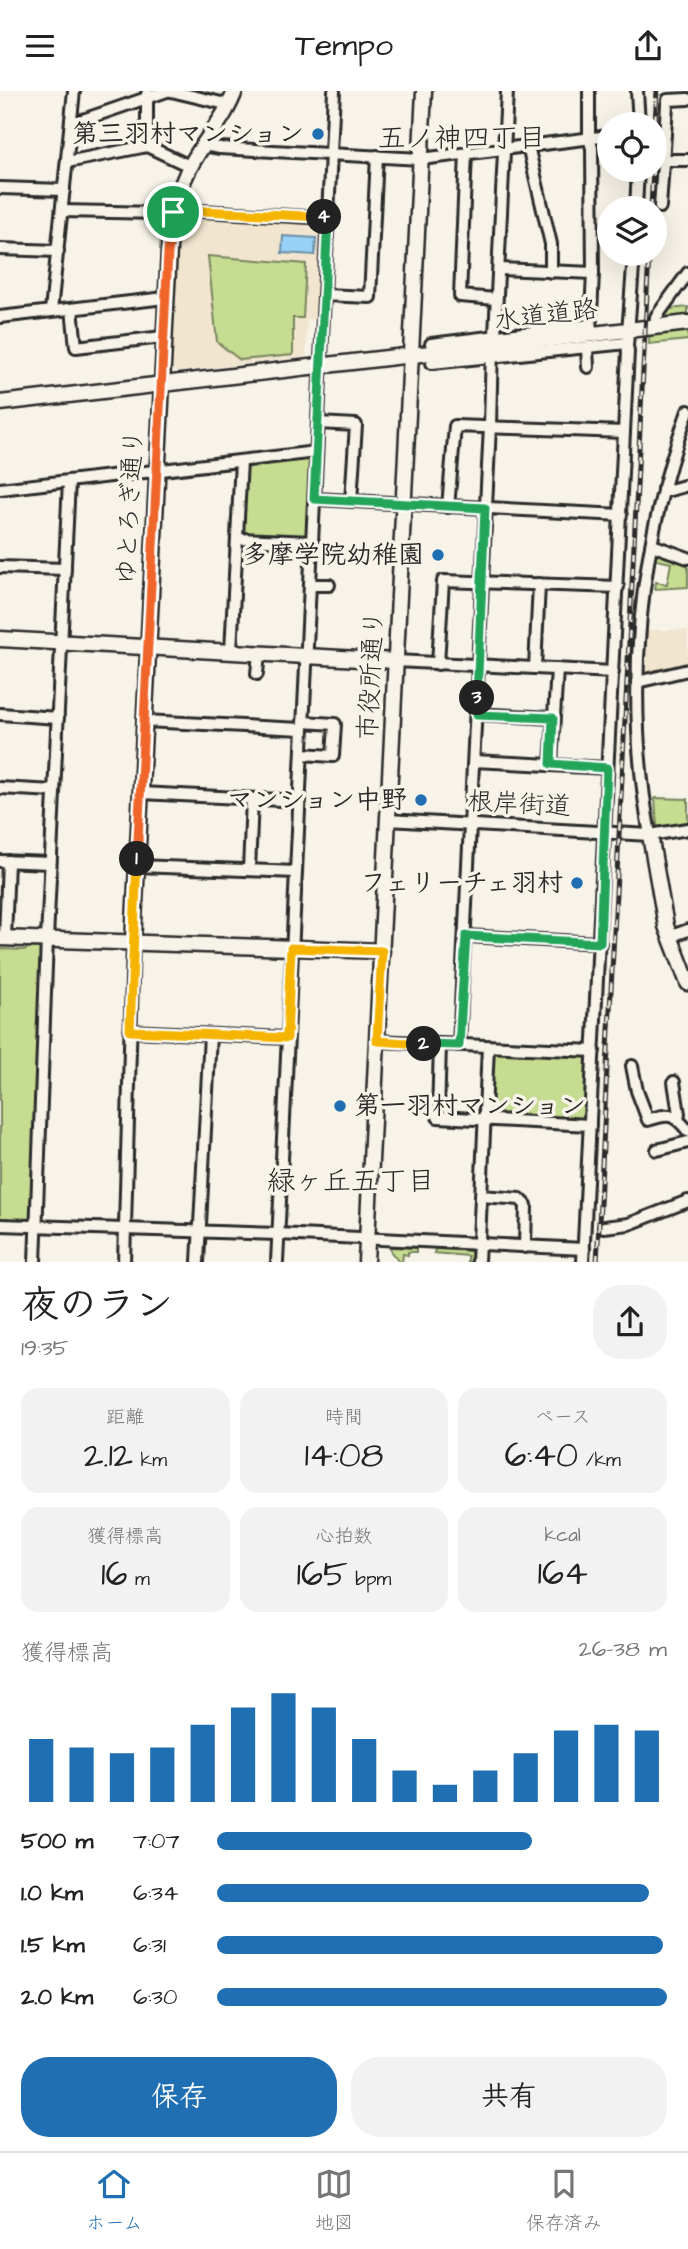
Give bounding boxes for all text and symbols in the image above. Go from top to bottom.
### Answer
text: Tempo [295,23,393,68]
icon: menu [21,27,59,65]
icon: share [629,27,667,65]
map controls [597,112,667,266]
button: locate [597,112,667,182]
place label: 第三羽村マンション [72,116,304,152]
district label: 五ノ神四丁目 [378,119,546,158]
marker: 第三羽村マンション [310,126,326,142]
pin [143,182,203,242]
icon: arrive [154,193,192,231]
button: layers [597,196,667,266]
pin: 4 [306,199,342,235]
text: 4 [317,203,330,230]
street label: 水道道路 [492,291,600,339]
street label: ゆとろぎ通り [108,428,152,586]
place label: 多摩学院幼稚園 [242,537,424,573]
marker: 多摩学院幼稚園 [430,547,446,563]
street label: 市役所通り [350,609,392,741]
pin: 3 [460,681,494,715]
text: 3 [472,684,481,711]
place label: マンション中野 [227,782,407,818]
street label: 根岸街道 [466,783,572,825]
marker: マンション中野 [413,792,429,808]
pin: 1 [120,841,154,877]
text: 1 [135,845,138,872]
place label: フェリーチェ羽村 [360,865,563,901]
marker: フェリーチェ羽村 [569,875,585,891]
pin: 2 [406,1027,442,1061]
text: 2 [418,1030,429,1057]
place label: 第一羽村マンション [354,1088,586,1124]
marker: 第一羽村マンション [332,1098,348,1114]
district label: 緑ヶ丘五丁目 [267,1162,435,1201]
text: 夜のラン [21,1280,173,1332]
button: share [593,1285,667,1359]
text: 19:35 [21,1332,69,1364]
text: 距離 [106,1404,144,1431]
text: 時間 [325,1404,363,1431]
text: ペース [535,1404,591,1431]
text: 2.12 [84,1431,133,1480]
text: 14:08 [305,1431,383,1480]
text: 6:40 [504,1431,578,1480]
text: km [133,1447,167,1474]
text: /km [578,1447,621,1474]
text: kcal [544,1522,581,1549]
text: 獲得標高 [87,1523,163,1550]
text: 心拍数 [315,1523,373,1550]
text: 164 [538,1549,588,1598]
text: 16 [101,1550,127,1599]
text: 165 [297,1550,348,1599]
text: m [127,1566,150,1593]
text: bpm [348,1566,391,1593]
text: 26–38 m [579,1633,667,1665]
text: 獲得標高 [21,1637,113,1669]
text: 500 m [21,1825,93,1857]
text: 7:07 [133,1825,180,1857]
text: 1.0 km [21,1877,83,1909]
text: 6:34 [133,1877,179,1909]
text: 1.5 km [21,1929,85,1961]
text: 6:31 [133,1929,166,1961]
text: 2.0 km [21,1981,93,2013]
text: 6:30 [133,1981,177,2013]
button: 保存 [21,2057,337,2137]
button: 共有 [351,2057,667,2137]
tab: ホーム [86,2165,143,2237]
tab: 地図 [315,2165,353,2237]
tab: 保存済み [526,2165,602,2237]

